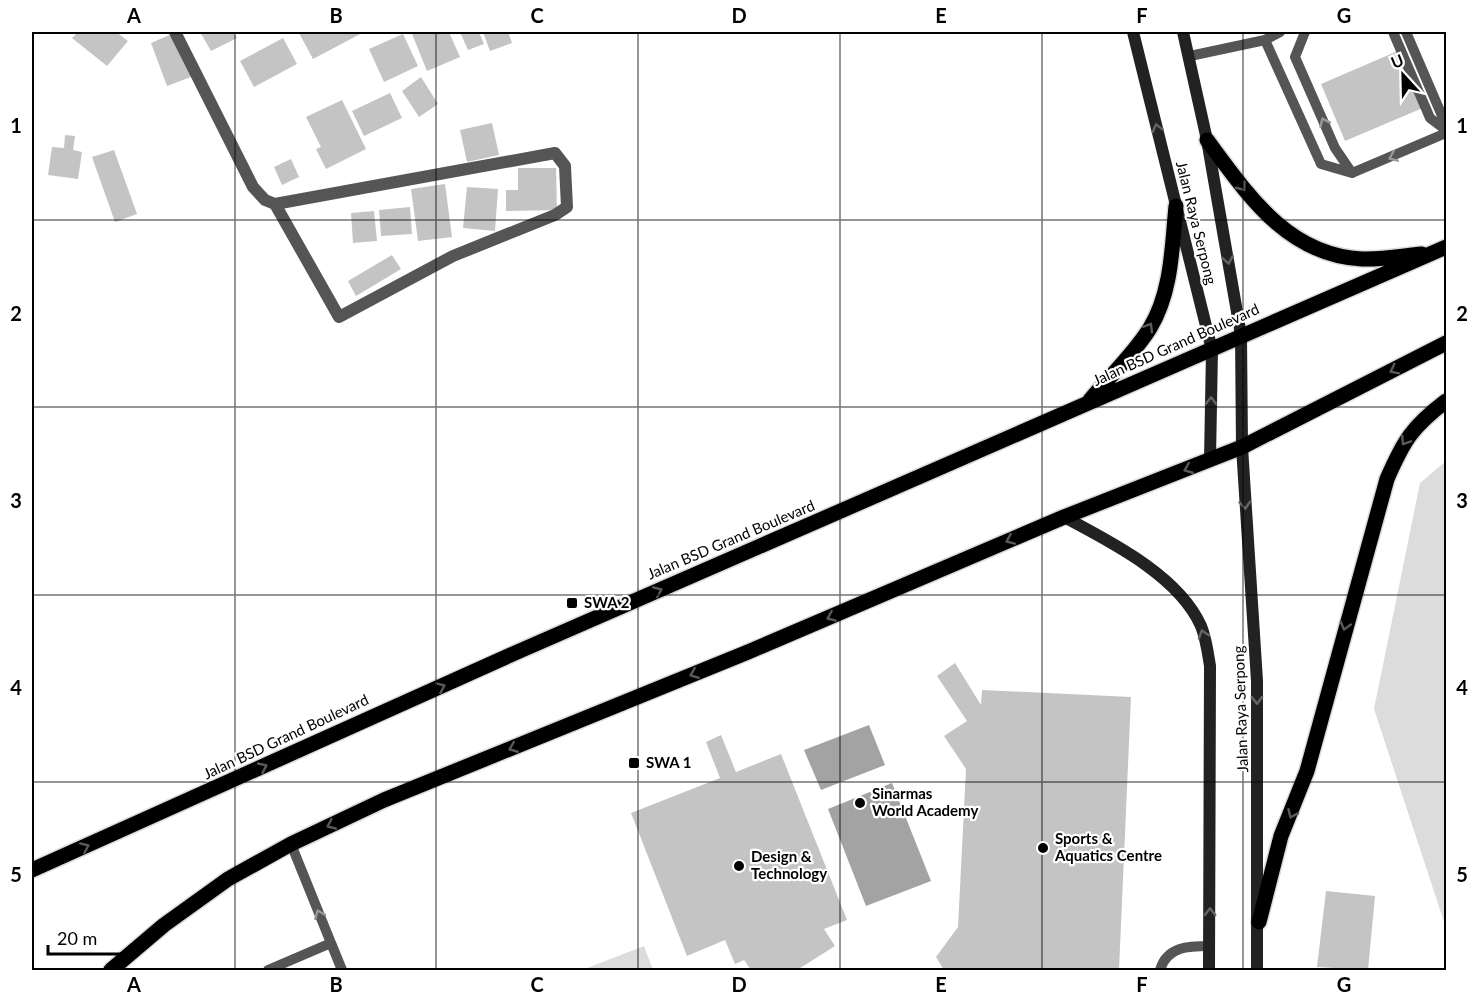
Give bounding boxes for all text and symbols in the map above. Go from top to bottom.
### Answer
text: A [126,3,141,27]
text: B [329,3,343,27]
text: C [530,3,544,27]
text: D [731,3,747,27]
text: E [935,3,947,27]
text: F [1136,3,1148,27]
text: G [1337,3,1351,27]
north arrow [1373,45,1433,105]
text: U [1388,50,1406,72]
text: 1 [10,113,22,137]
text: 1 [1456,113,1468,137]
one-way arrow [1319,118,1331,129]
one-way arrow [1152,124,1165,134]
one-way arrow [1388,150,1399,162]
street label: Jalan Raya Serpong [1173,159,1221,287]
one-way arrow [1235,181,1246,192]
one-way arrow [1221,255,1233,265]
street label: Jalan BSD Grand Boulevard [1090,299,1262,389]
text: 2 [10,301,22,325]
text: 2 [1456,301,1468,325]
one-way arrow [1142,323,1154,333]
one-way arrow [1390,362,1401,374]
one-way arrow [1205,396,1217,405]
one-way arrow [1401,435,1412,446]
one-way arrow [1183,462,1194,474]
text: 3 [10,488,22,512]
text: 3 [1456,488,1468,512]
street label: Jalan BSD Grand Boulevard [644,496,817,583]
one-way arrow [1239,501,1252,510]
one-way arrow [1006,533,1017,545]
one-way arrow [651,586,662,598]
place label: SWA 2 [584,593,630,611]
marker: SWA 2 [565,596,579,610]
one-way arrow [826,609,837,621]
one-way arrow [1340,620,1352,631]
one-way arrow [1198,629,1210,640]
street label: Jalan Raya Serpong [1229,645,1251,773]
one-way arrow [689,667,700,679]
text: 4 [10,675,22,699]
text: 4 [1456,675,1468,699]
one-way arrow [434,682,445,694]
street label: Jalan BSD Grand Boulevard [200,690,371,782]
one-way arrow [1251,696,1263,705]
one-way arrow [509,741,520,753]
place label: SWA 1 [646,753,691,771]
marker: SWA 1 [627,756,641,770]
one-way arrow [257,762,268,774]
place label: Sinarmas World Academy [872,784,978,819]
marker: Sinarmas World Academy [853,796,867,810]
one-way arrow [1287,807,1299,818]
one-way arrow [327,818,338,830]
place label: Sports & Aquatics Centre [1054,829,1162,864]
marker: Sports & Aquatics Centre [1036,841,1050,855]
one-way arrow [79,842,90,854]
place label: Design & Technology [751,847,827,882]
marker: Design & Technology [732,859,746,873]
text: 5 [10,862,22,886]
text: 5 [1456,862,1468,886]
one-way arrow [1204,908,1216,917]
one-way arrow [314,909,326,920]
scale bar [48,918,130,956]
text: 20 m [57,927,97,949]
text: A [126,972,141,996]
text: B [329,972,343,996]
text: C [530,972,544,996]
text: D [731,972,747,996]
text: E [935,972,947,996]
text: F [1136,972,1148,996]
text: G [1337,972,1351,996]

